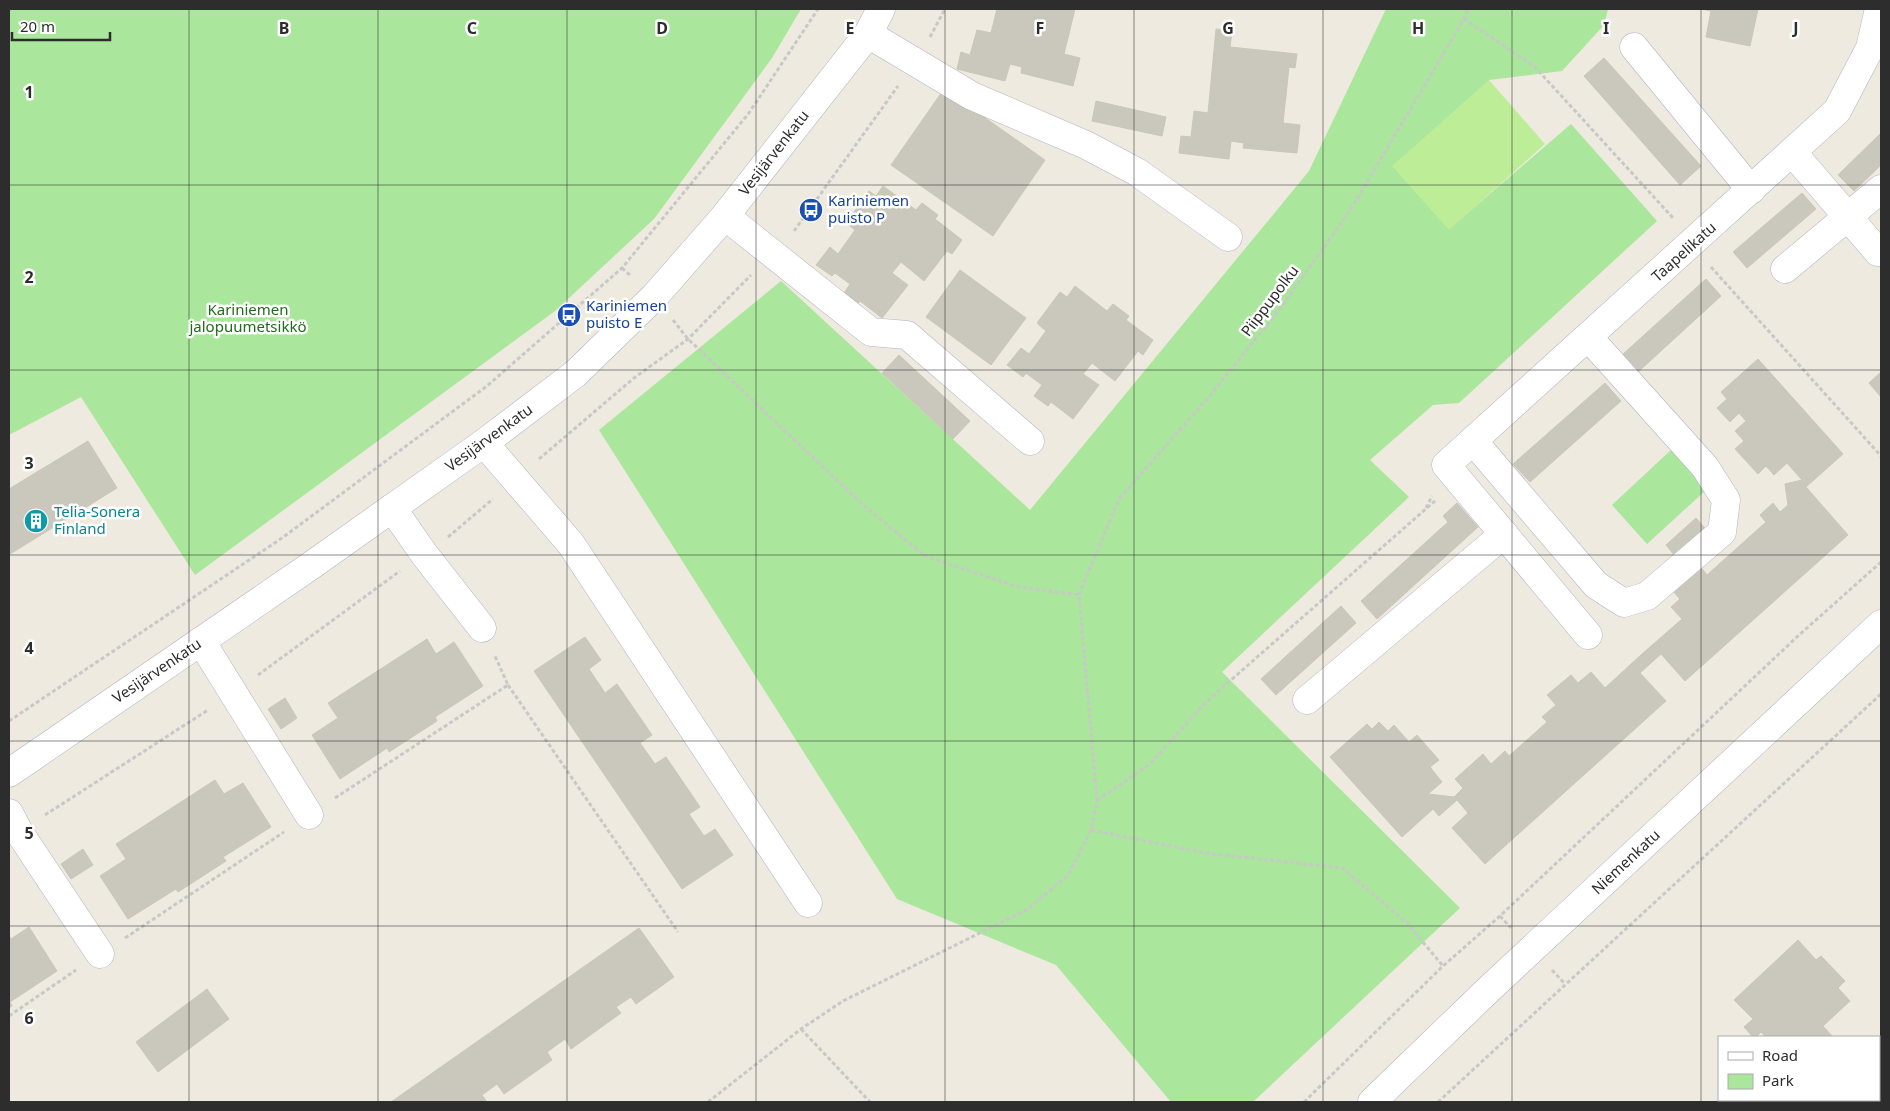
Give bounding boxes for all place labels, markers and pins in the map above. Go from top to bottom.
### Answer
place label: Kariniemen puisto P [828,190,909,227]
bus stop icon: Kariniemen puisto P [798,197,824,223]
place label: Kariniemen puisto E [586,295,667,332]
bus stop icon: Kariniemen puisto E [556,302,582,328]
place label: Telia-Sonera Finland [54,501,140,538]
building icon: Telia-Sonera Finland [23,508,49,534]

